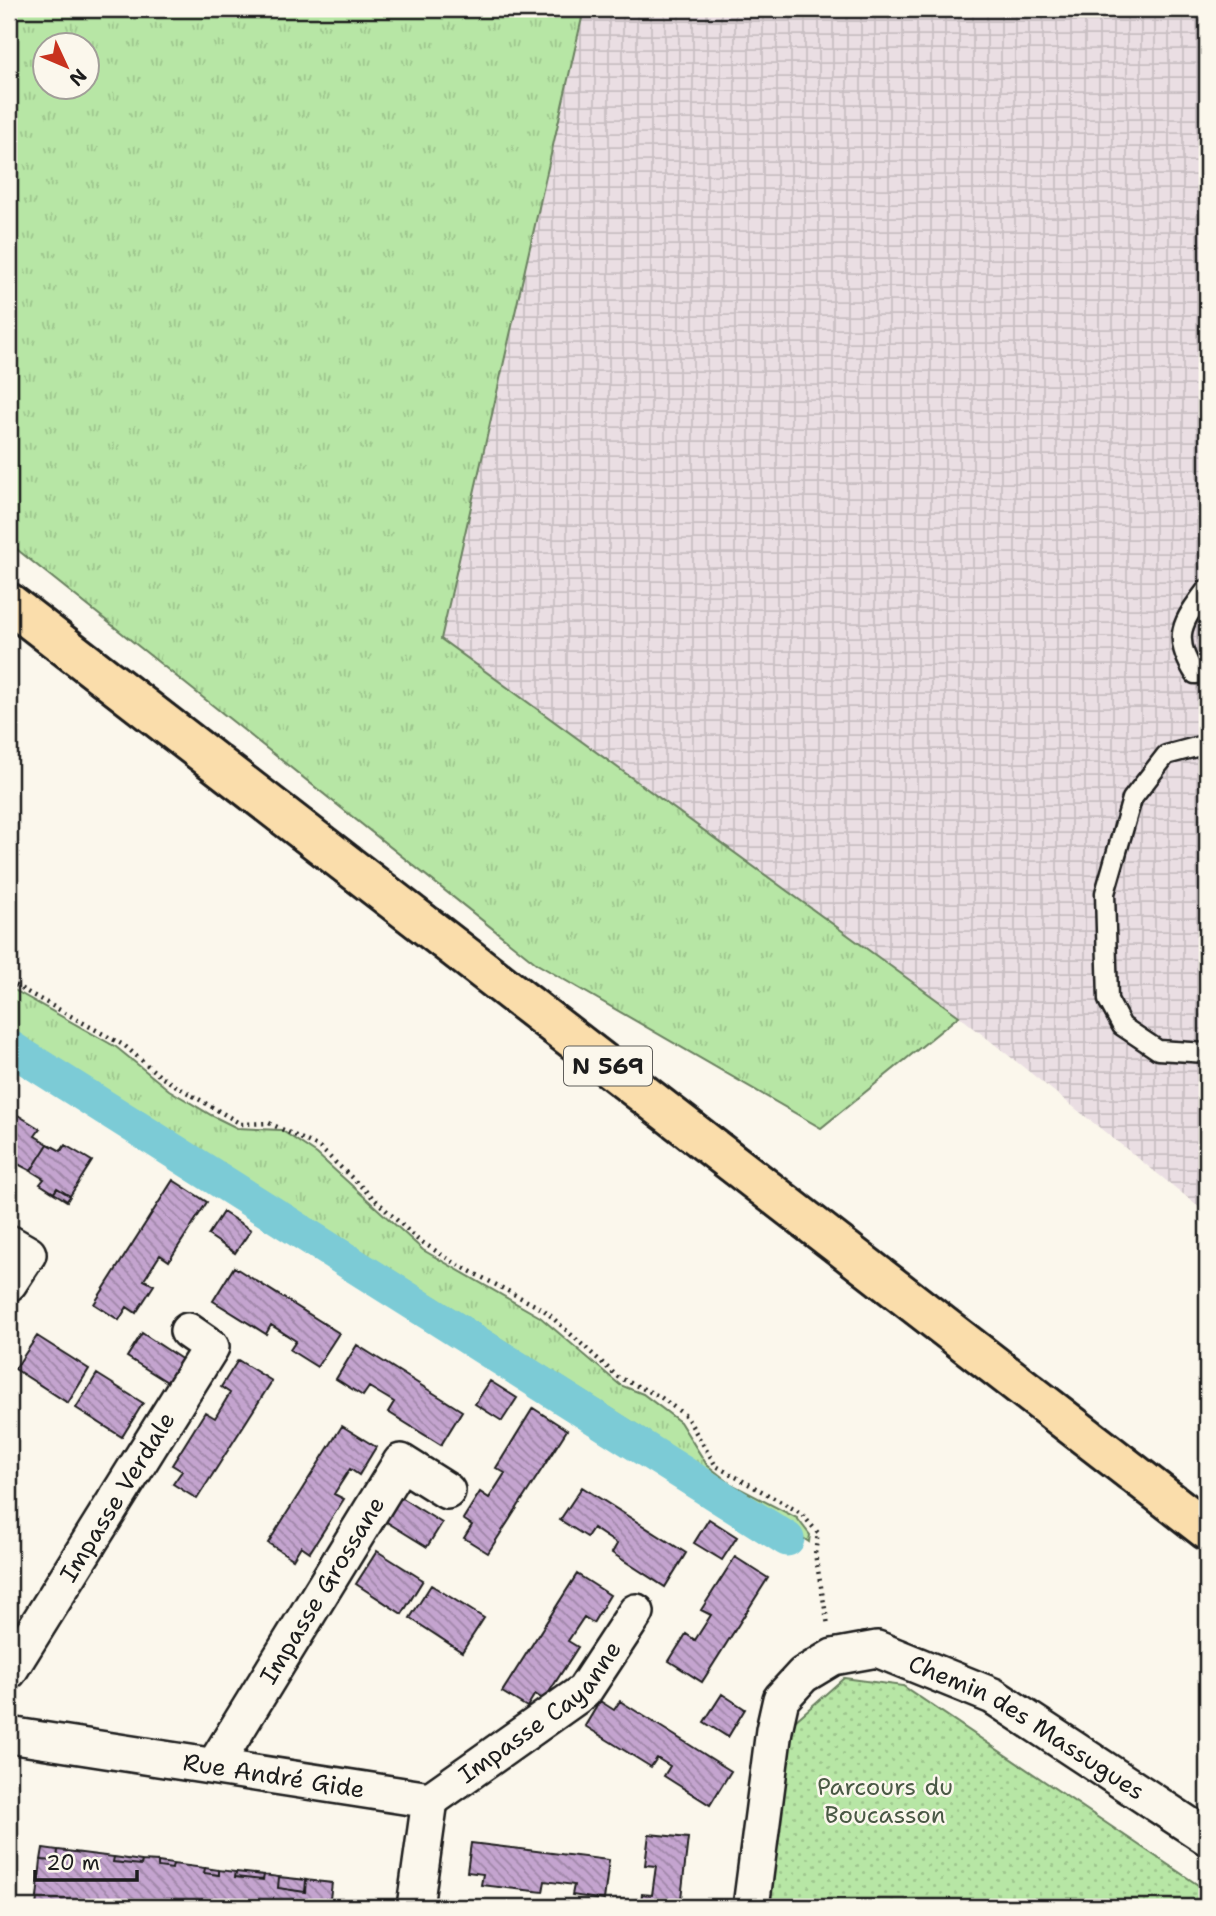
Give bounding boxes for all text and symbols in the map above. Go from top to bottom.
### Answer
north arrow [32,32,102,102]
text: N [64,63,92,92]
road number: N 569 [564,1046,652,1086]
street label: Impasse Verdale [52,1406,183,1588]
street label: Impasse Grossane [252,1490,392,1690]
street label: Impasse Cayanne [452,1635,629,1791]
street label: Chemin des Massugues [904,1647,1151,1808]
street label: Rue André Gide [181,1746,367,1806]
park label: Parcours du Boucasson [817,1771,953,1831]
scale bar [35,1839,136,1883]
text: 20 m [46,1849,100,1877]

